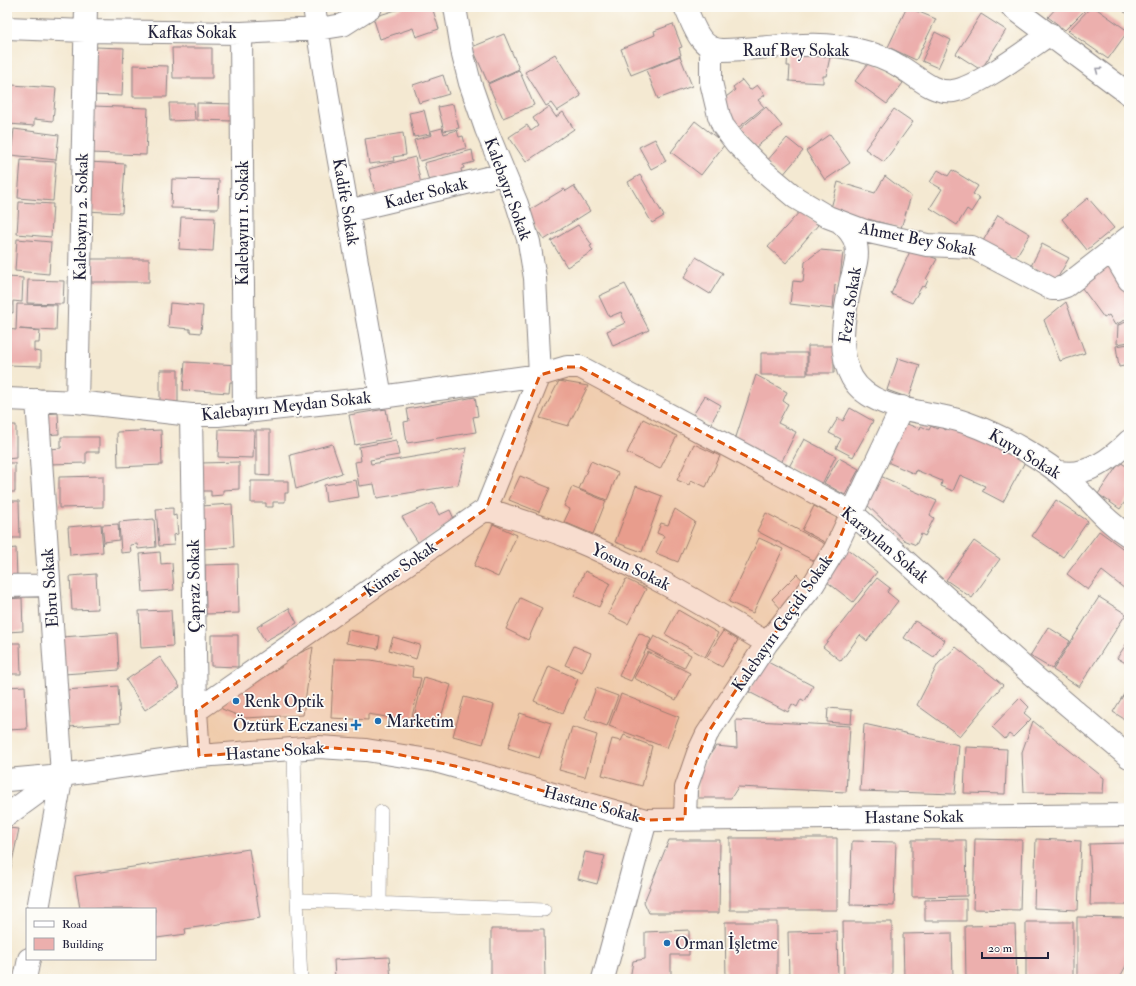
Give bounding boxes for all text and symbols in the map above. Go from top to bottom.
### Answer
street label: Kafkas Sokak [147,22,237,43]
street label: Rauf Bey Sokak [742,40,850,62]
one-way arrow [1095,68,1102,75]
street label: Kalebayır Sokak [479,135,536,244]
street label: Kalebayırı 2. Sokak [69,153,94,281]
street label: Kadife Sokak [328,157,364,247]
street label: Kalebayırı 1. Sokak [232,160,254,286]
street label: Kader Sokak [382,173,470,213]
street label: Ahmet Bey Sokak [856,217,978,262]
street label: Feza Sokak [834,265,866,345]
street label: Kalebayırı Meydan Sokak [200,387,372,426]
street label: Kuyu Sokak [984,424,1065,485]
street label: Karayılan Sokak [836,502,933,589]
street label: Küme Sokak [359,536,441,602]
street label: Çapraz Sokak [183,539,206,633]
street label: Yosun Sokak [588,539,674,595]
street label: Ebru Sokak [37,547,63,629]
street label: Kalebayırı Geçidi Sokak [727,551,838,696]
place label: Renk Optik [244,691,324,713]
marker: Renk Optik [231,696,241,706]
place label: Marketim [386,711,454,732]
place label: Öztürk Eczanesi [233,714,348,736]
marker: Marketim [373,716,383,726]
marker: Öztürk Eczanesi [351,720,361,730]
street label: Hastane Sokak [225,737,325,765]
street label: Hastane Sokak [541,781,643,827]
street label: Hastane Sokak [864,806,964,828]
legend [26,908,156,960]
text: Road [62,917,87,932]
place label: Orman İşletme [675,932,778,954]
scale bar [982,934,1048,960]
text: Building [62,937,105,952]
marker: Orman İşletme [662,938,672,948]
text: 20 m [988,941,1013,956]

